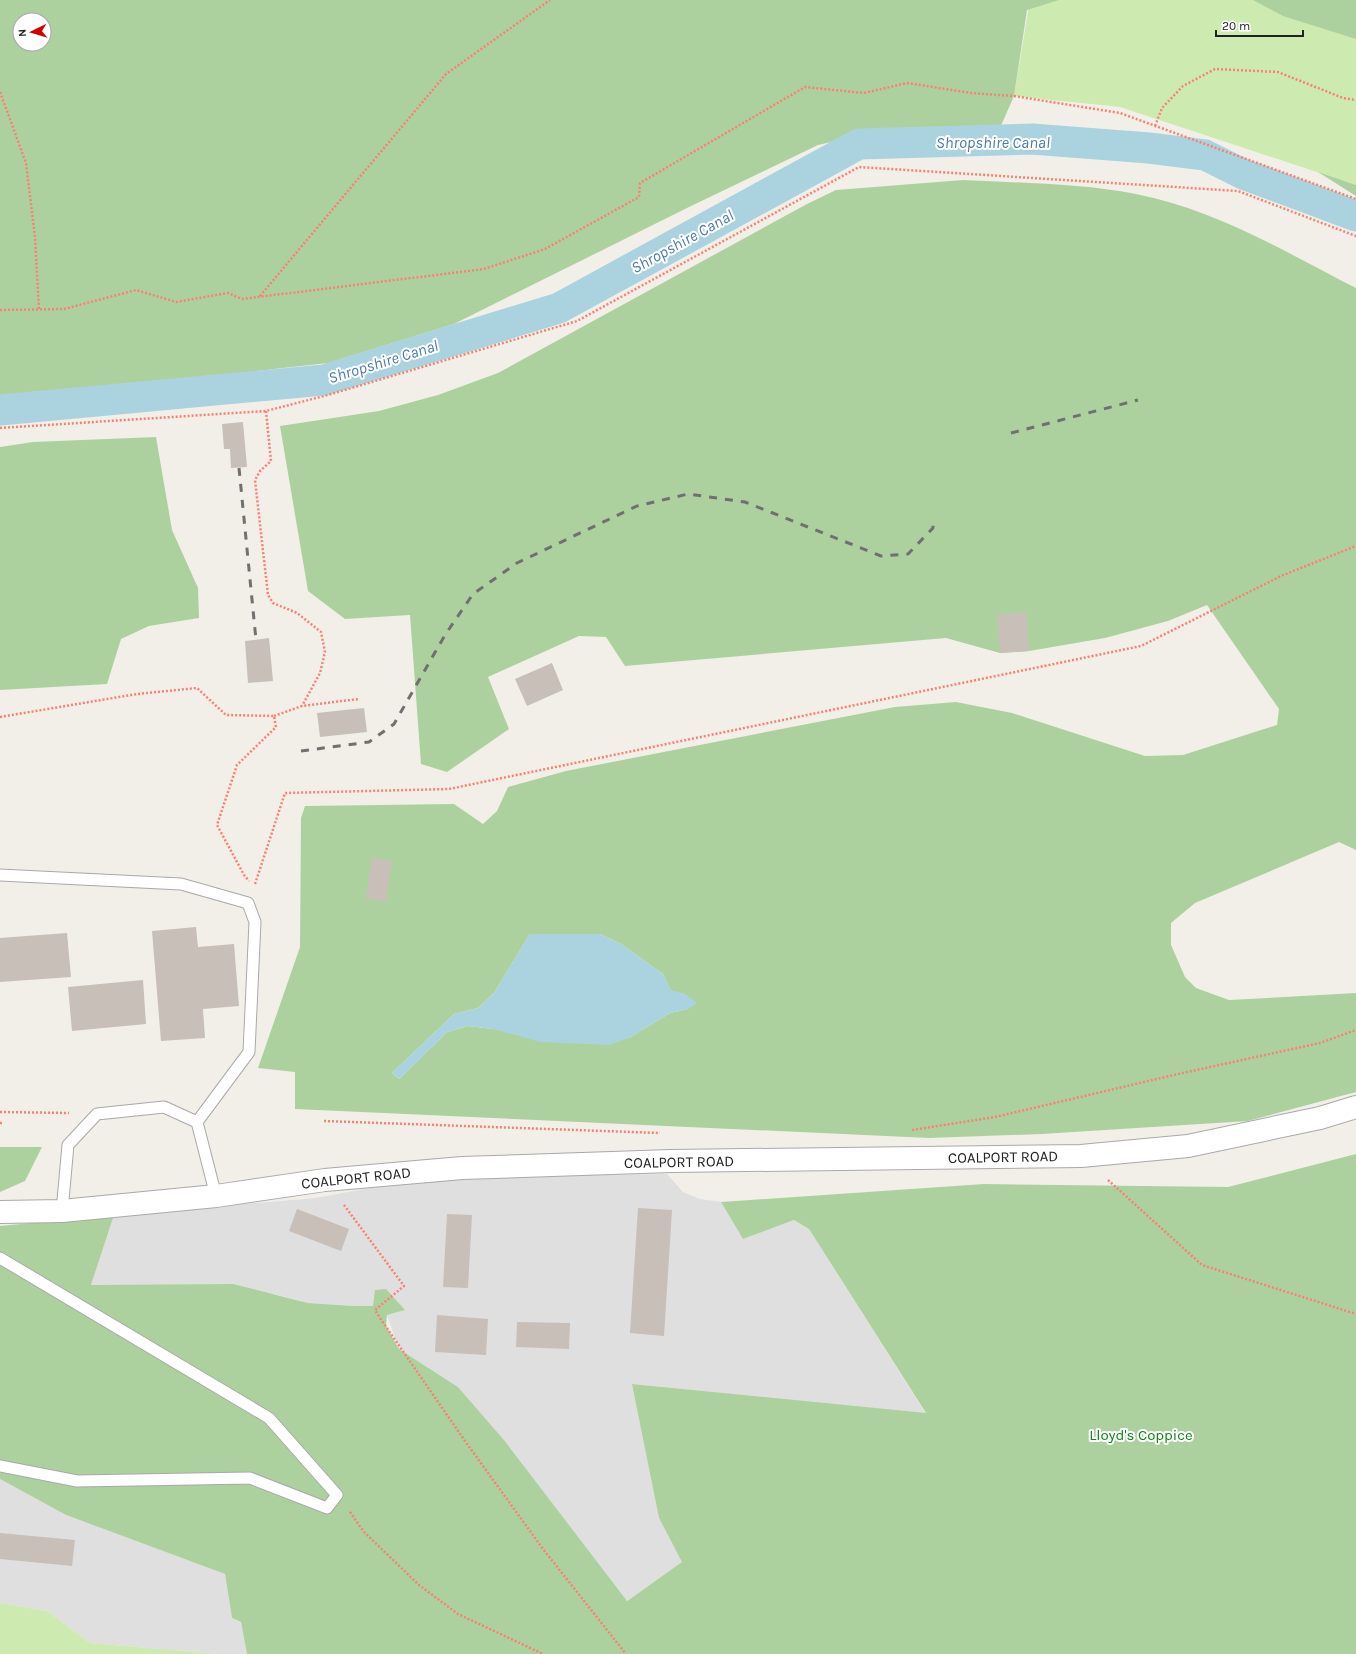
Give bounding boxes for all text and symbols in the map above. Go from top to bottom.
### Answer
north arrow [12,12,52,52]
scale bar [1216,12,1303,38]
text: 20 m [1222,19,1250,33]
text: N [16,28,29,37]
water label: Shropshire Canal [936,133,1050,152]
water label: Shropshire Canal [628,206,737,277]
water label: Shropshire Canal [326,336,440,387]
street label: COALPORT ROAD [948,1147,1058,1167]
street label: COALPORT ROAD [624,1152,734,1172]
street label: COALPORT ROAD [300,1163,412,1193]
park label: Lloyd's Coppice [1089,1426,1193,1444]

